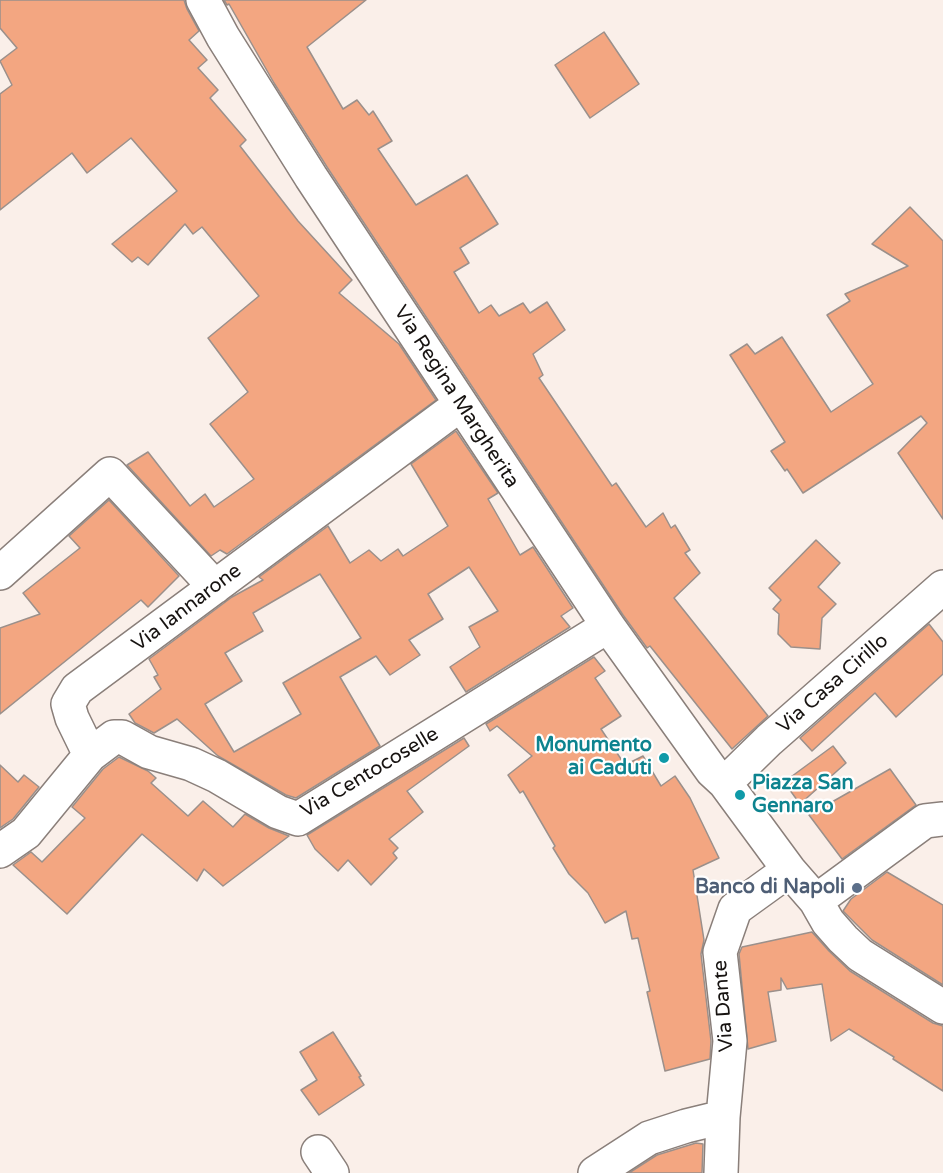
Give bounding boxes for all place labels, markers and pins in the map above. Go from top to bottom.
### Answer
place label: Monumento ai Caduti [535,734,652,781]
marker: Monumento ai Caduti [657,751,671,765]
place label: Piazza San Gennaro [752,772,854,819]
marker: Piazza San Gennaro [733,788,747,802]
place label: Banco di Napoli [695,876,845,900]
marker: Banco di Napoli [850,881,864,895]

